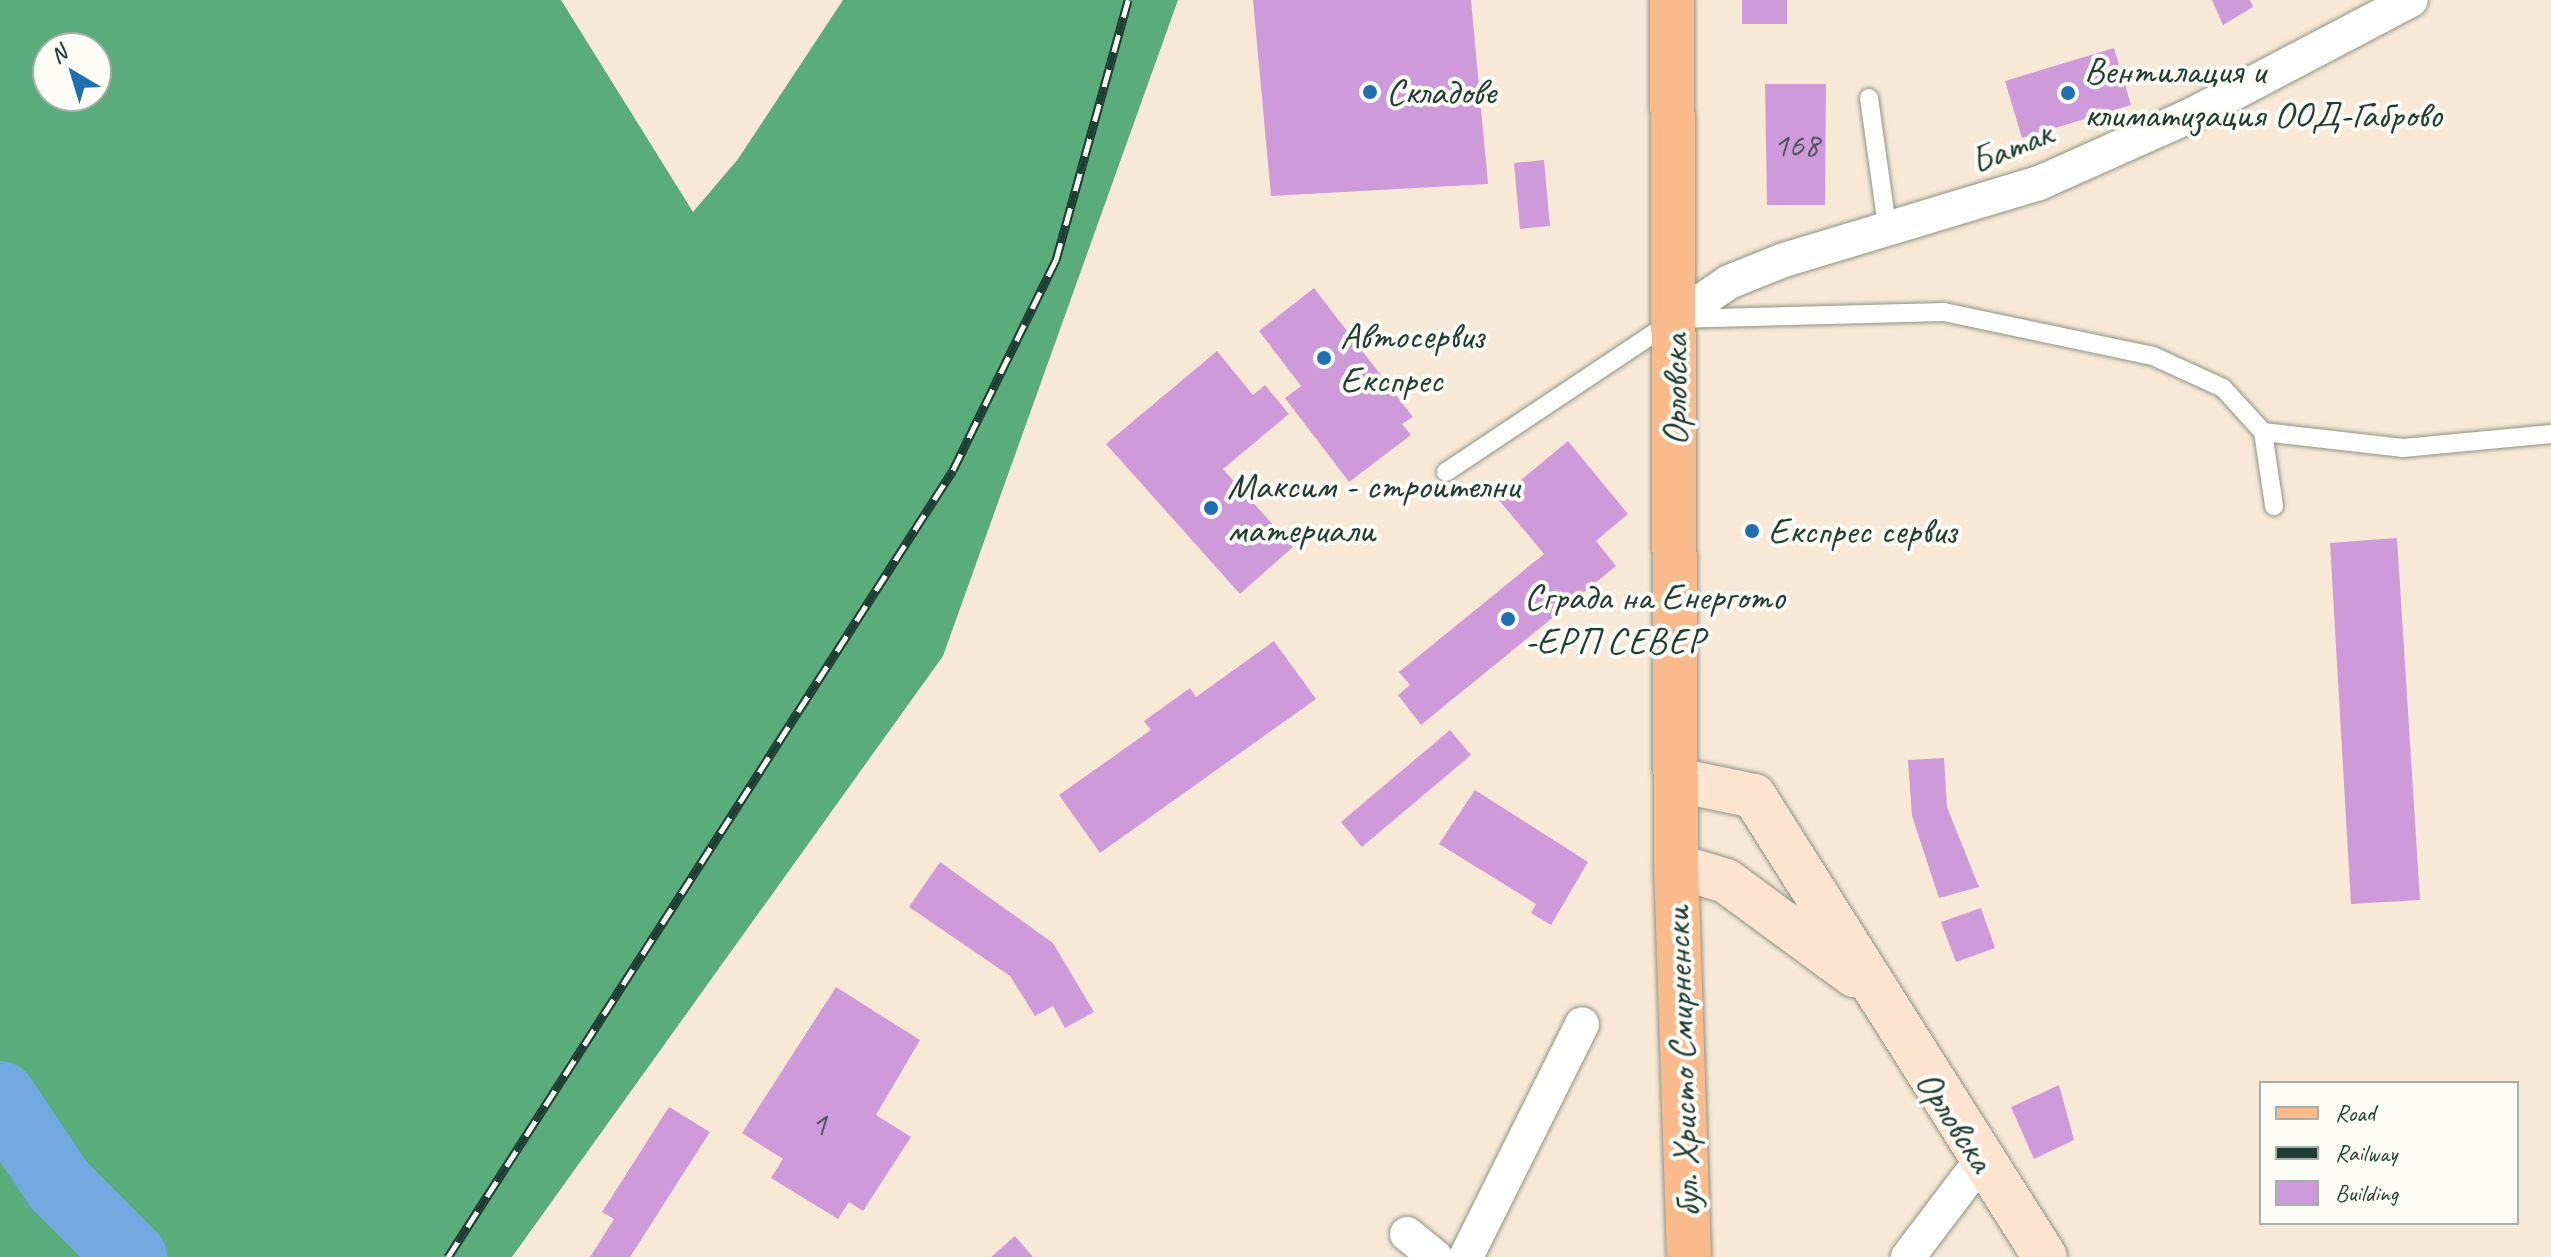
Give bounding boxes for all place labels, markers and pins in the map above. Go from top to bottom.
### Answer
place label: Вентилация и климатизация ООД-Габрово [2084,48,2442,138]
place label: Складове [1386,69,1496,115]
marker: Складове [1361,83,1379,101]
marker: Вентилация и климатизация ООД-Габрово [2059,84,2077,102]
place label: Автосервиз Експрес [1340,313,1483,402]
marker: Автосервиз Експрес [1315,349,1333,367]
place label: Максим - строителни материали [1227,463,1520,552]
marker: Максим - строителни материали [1202,499,1220,517]
place label: Експрес сервиз [1768,508,1959,554]
marker: Експрес сервиз [1743,522,1761,540]
place label: Сграда на Енергото -ЕРП СЕВЕР [1524,574,1782,664]
marker: Сграда на Енергото -ЕРП СЕВЕР [1499,610,1517,628]

